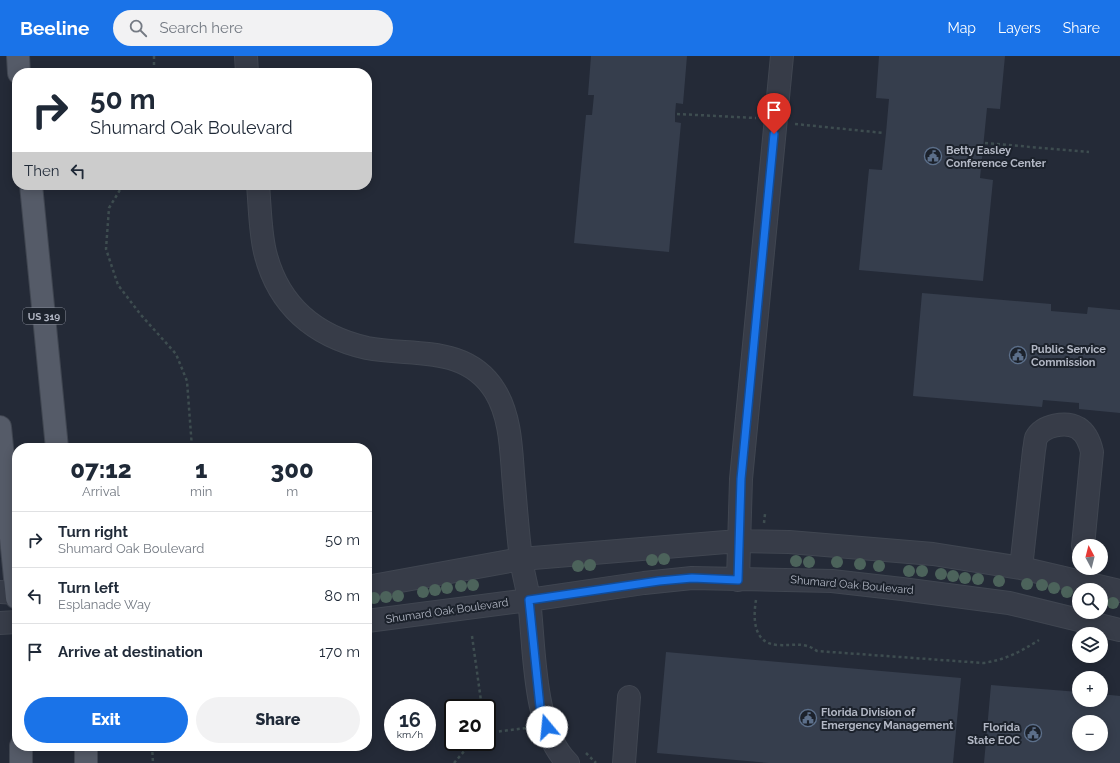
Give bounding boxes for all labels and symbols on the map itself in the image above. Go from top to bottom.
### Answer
pin [757,93,791,134]
place label: Betty Easley Conference Center [946,144,1047,170]
public building icon: Betty Easley Conference Center [923,146,943,166]
road number: US 319 [23,308,65,324]
place label: Public Service Commission [1031,343,1106,369]
public building icon: Public Service Commission [1008,345,1028,365]
north arrow [1072,539,1108,575]
street label: Shumard Oak Boulevard [790,573,914,597]
street label: Shumard Oak Boulevard [385,596,509,626]
speed limit sign: 20 [444,699,496,751]
position arrow [526,706,568,748]
place label: Florida Division of Emergency Management [821,706,954,732]
public building icon: Florida Division of Emergency Management [798,708,818,728]
place label: Florida State EOC [967,721,1020,747]
public building icon: Florida State EOC [1023,723,1043,743]

